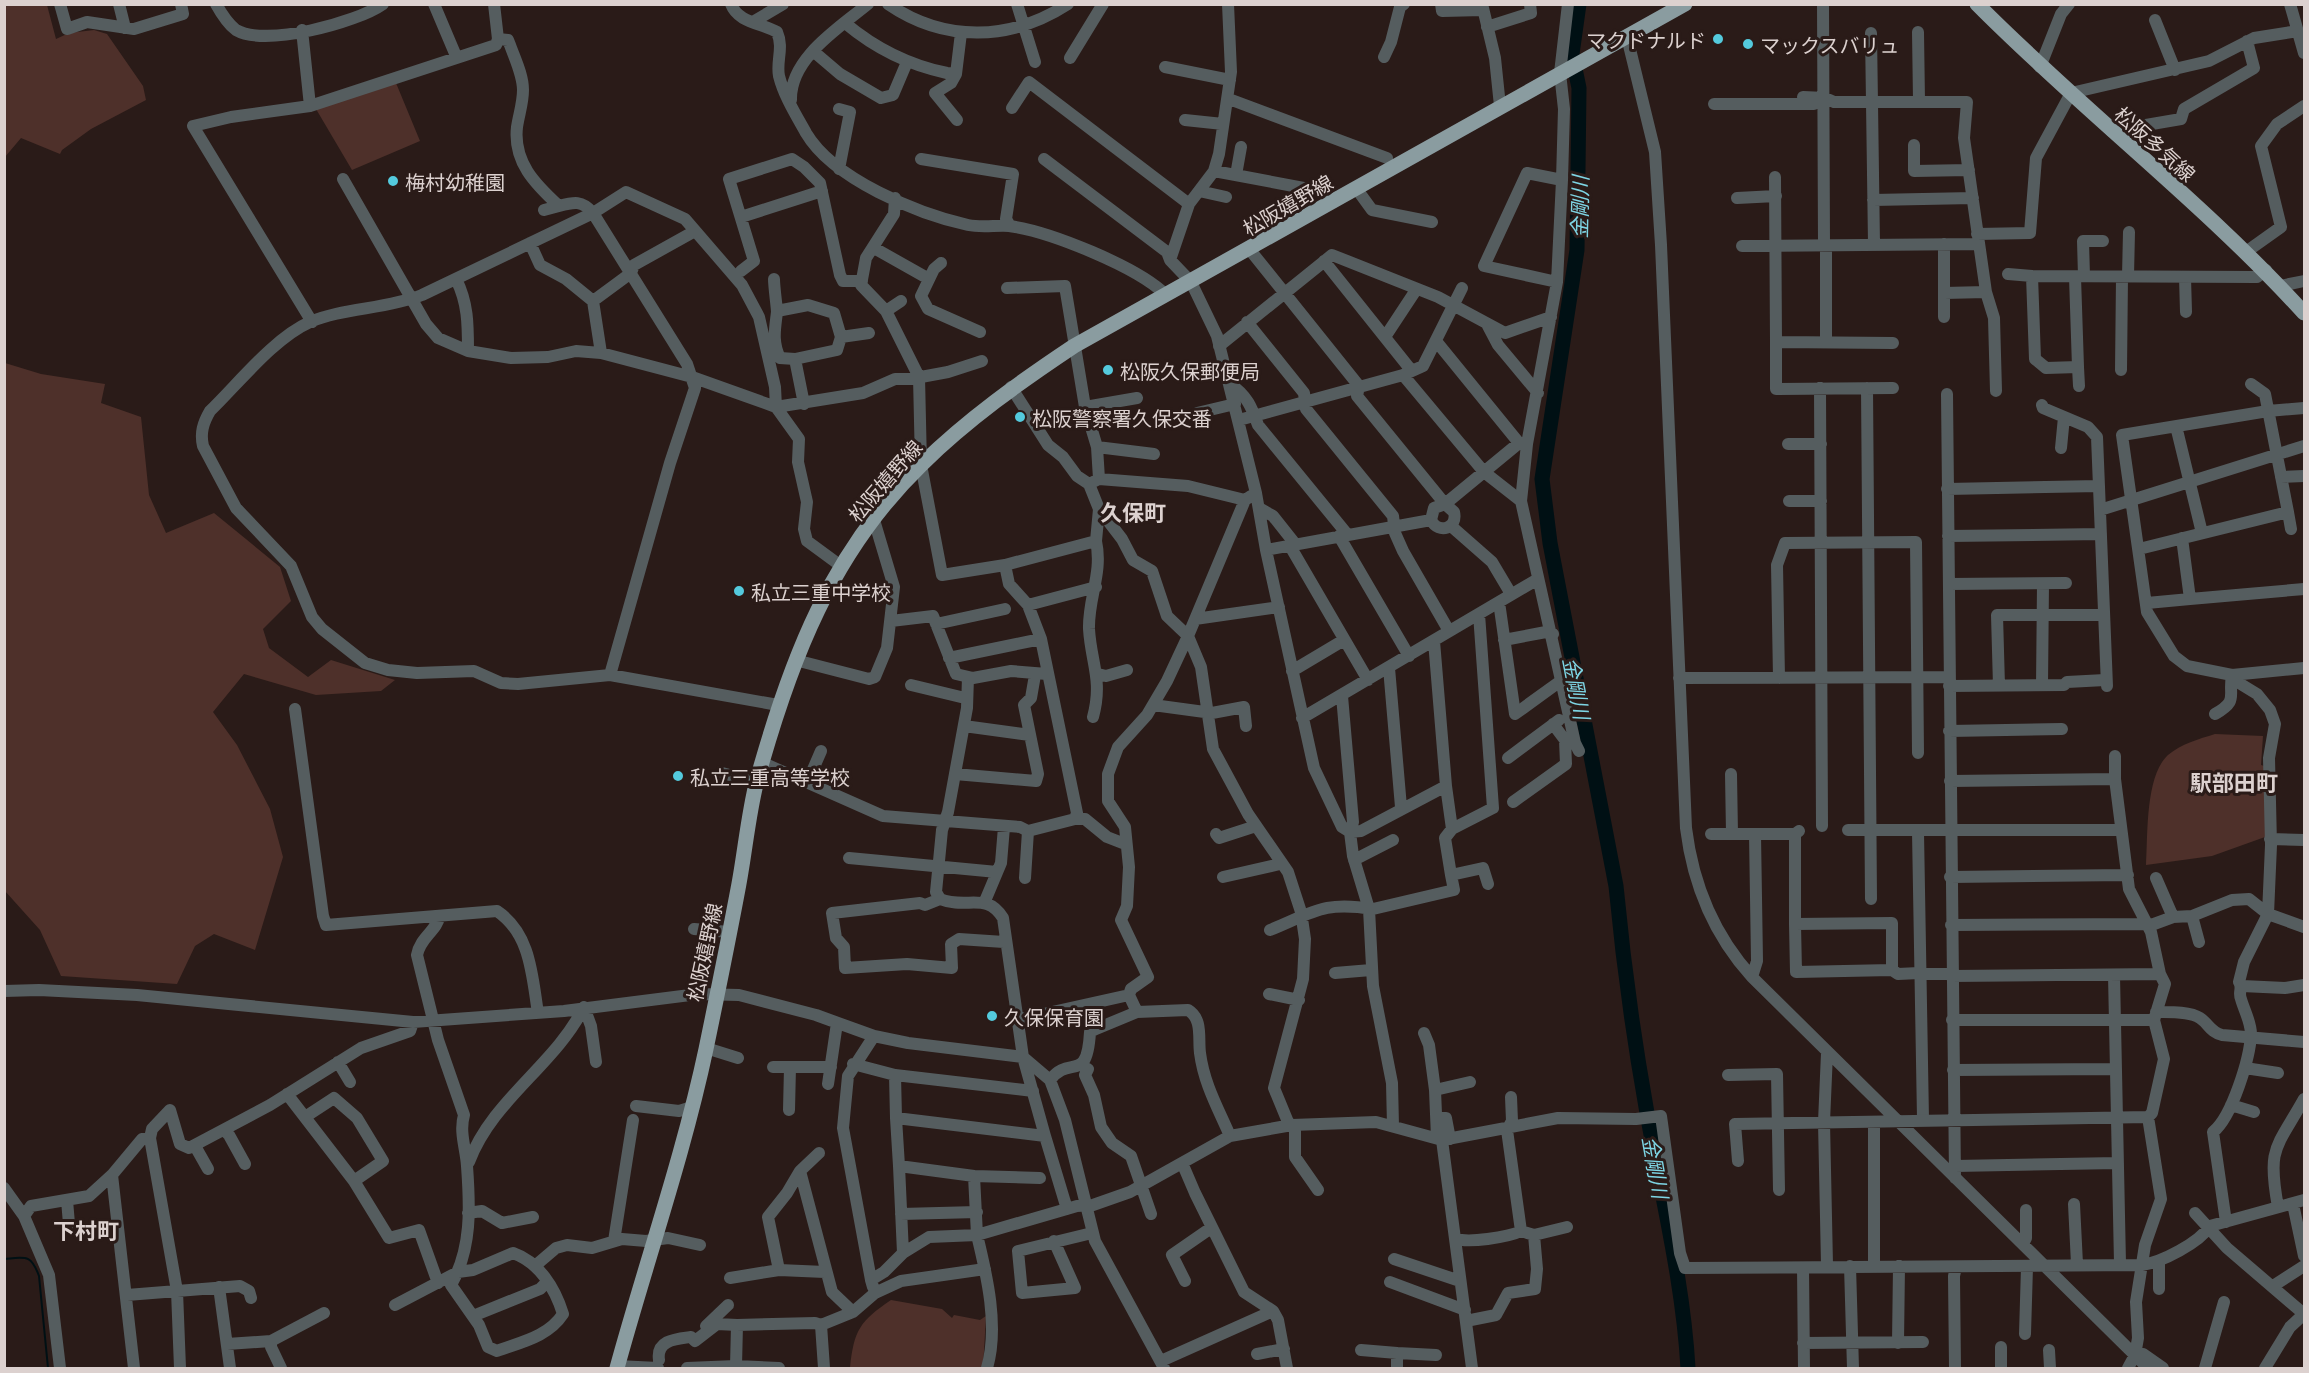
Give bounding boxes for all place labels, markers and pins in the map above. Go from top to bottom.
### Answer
place label: マクドナルド [1586,24,1706,54]
place label: マックスバリュ [1760,29,1899,59]
marker: マクドナルド [1711,32,1725,46]
marker: マックスバリュ [1741,37,1755,51]
place label: 梅村幼稚園 [405,166,505,196]
marker: 梅村幼稚園 [386,174,400,188]
place label: 松阪久保郵便局 [1120,355,1260,385]
marker: 松阪久保郵便局 [1101,363,1115,377]
place label: 松阪警察署久保交番 [1032,402,1212,432]
marker: 松阪警察署久保交番 [1013,410,1027,424]
place label: 私立三重中学校 [751,576,891,606]
marker: 私立三重中学校 [732,584,746,598]
place label: 私立三重高等学校 [690,761,850,791]
marker: 私立三重高等学校 [671,769,685,783]
place label: 久保保育園 [1004,1001,1104,1031]
marker: 久保保育園 [985,1009,999,1023]

